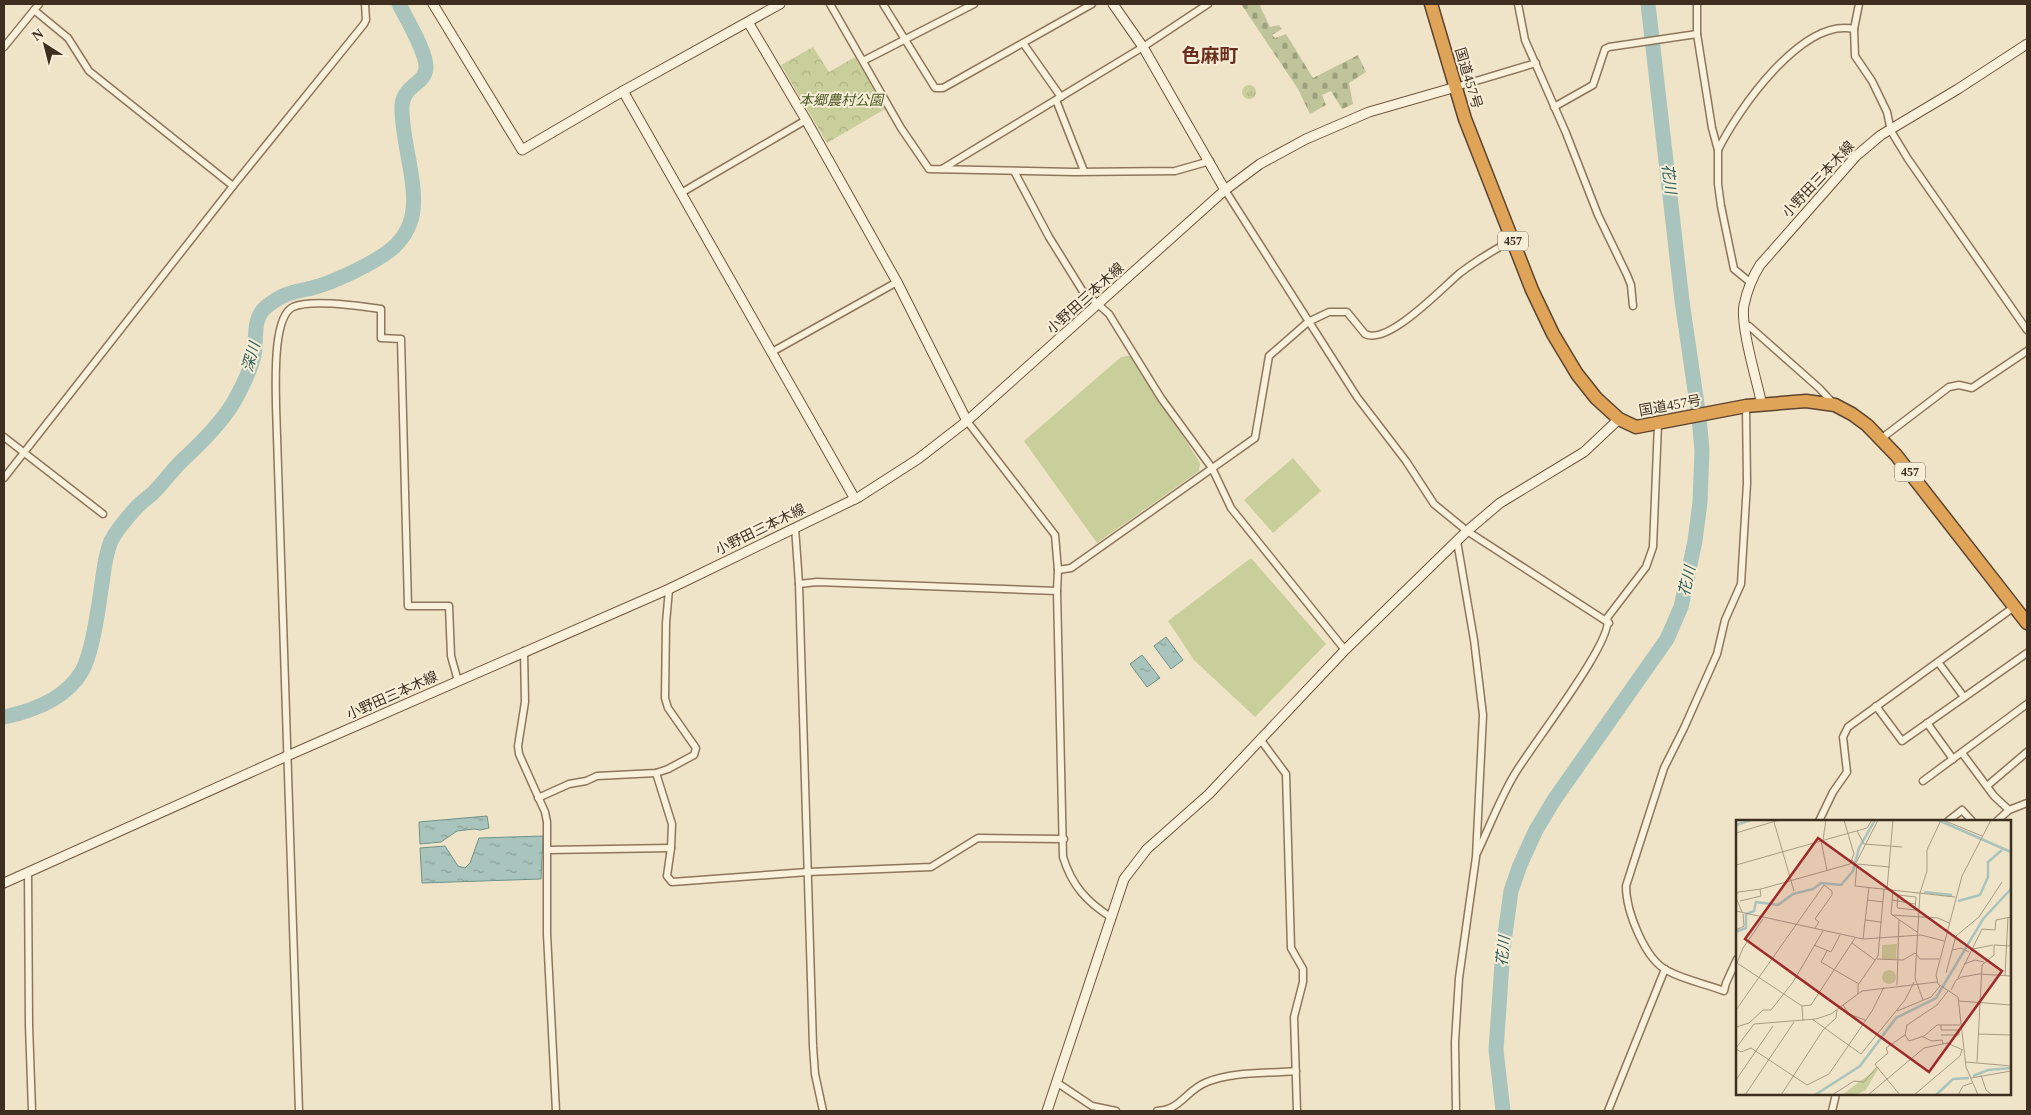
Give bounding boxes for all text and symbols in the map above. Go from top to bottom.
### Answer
north arrow [20,20,70,70]
text: N [29,26,46,44]
district label: 色麻町 [1181,45,1239,66]
street label: 国道457号 [1452,46,1485,110]
park label: 本郷農村公園 [799,93,885,108]
street label: 小野田三本木線 [1779,138,1857,220]
water label: 花川 [1659,163,1679,197]
road number: 457 [1498,232,1528,250]
street label: 小野田三本木線 [1044,260,1127,337]
water label: 深川 [239,338,263,374]
street label: 国道457号 [1638,393,1702,418]
road number: 457 [1895,462,1925,482]
street label: 小野田三本木線 [713,501,808,558]
water label: 花川 [1676,563,1698,597]
street label: 小野田三本木線 [344,669,440,722]
inset map [1736,820,2011,1095]
water label: 花川 [1493,933,1513,967]

